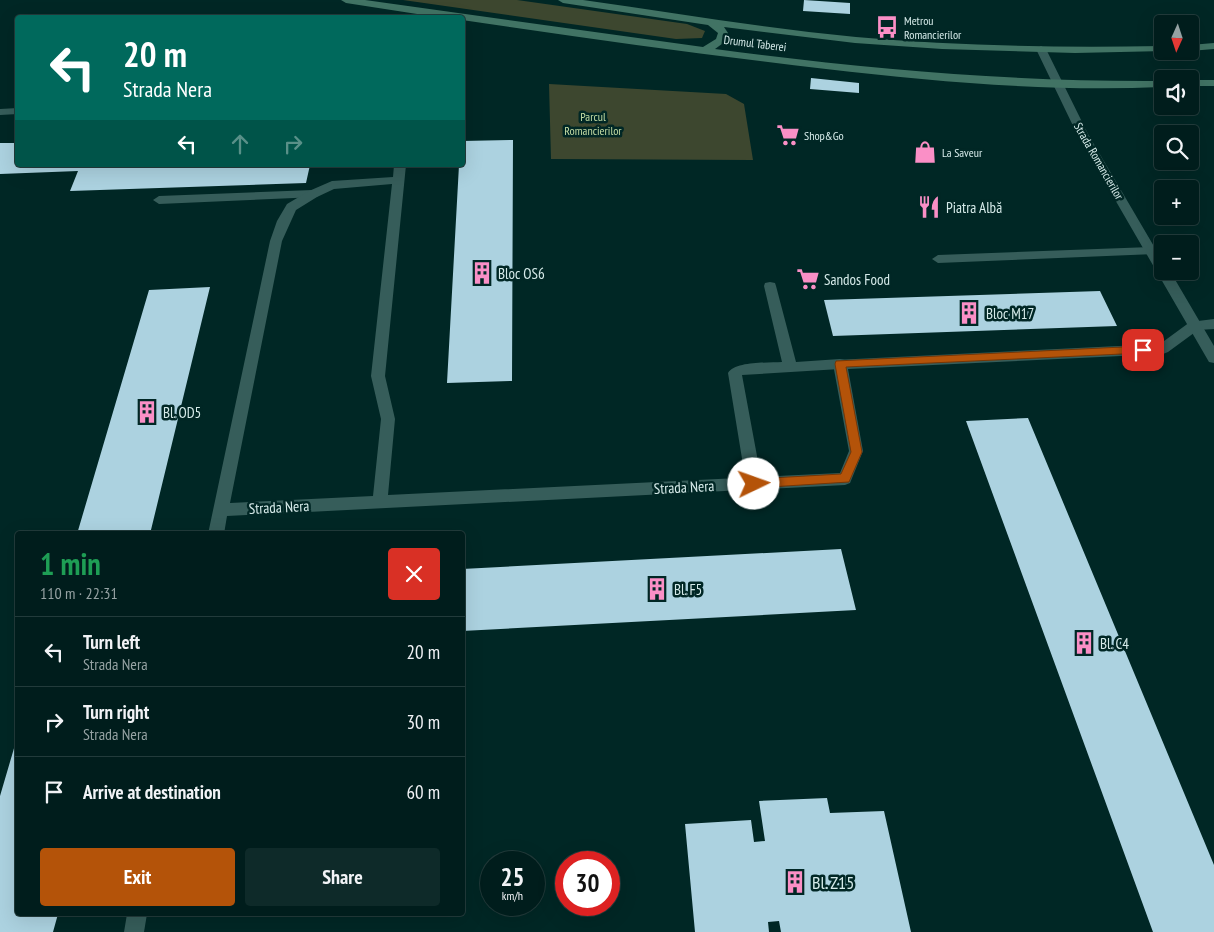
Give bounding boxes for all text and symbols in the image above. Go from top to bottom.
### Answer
place label: Metrou Romancierilor [904,13,962,42]
bus stop icon: Metrou Romancierilor [874,14,900,40]
north arrow [1154,15,1199,60]
map controls [1154,15,1199,280]
text: 20 m [123,31,187,77]
street label: Drumul Taberei [723,32,787,54]
icon: left [40,35,105,100]
button: sound [1154,70,1199,115]
text: Strada Nera [123,75,212,103]
park label: Parcul Romancierilor [564,109,622,138]
street label: Strada Romancierilor [1071,120,1127,203]
supermarket icon: Shop&Go [775,122,801,148]
button: search [1154,125,1199,170]
place label: Shop&Go [804,128,844,143]
icon: left [173,130,201,158]
icon: ahead [226,130,254,158]
icon: right [279,130,307,158]
shop icon: La Saveur [912,139,938,165]
place label: La Saveur [942,145,983,160]
button: + [1154,180,1199,225]
restaurant icon: Piatra Albă [916,194,942,220]
place label: Piatra Albă [946,198,1002,217]
button: − [1154,235,1199,280]
building icon: Bloc OS6 [469,260,495,286]
place label: Bloc OS6 [498,264,545,283]
supermarket icon: Sandos Food [795,266,821,292]
place label: Sandos Food [824,270,890,289]
building icon: Bloc M17 [956,300,982,326]
place label: Bloc M17 [986,304,1034,323]
pin [1122,329,1164,371]
icon: arrive [1129,336,1157,364]
building icon: Bl. OD5 [134,399,160,425]
place label: Bl. OD5 [163,403,201,422]
position arrow [727,457,779,509]
street label: Strada Nera [653,476,715,498]
street label: Strada Nera [248,496,310,518]
text: 1 min [40,544,101,583]
button: close [388,548,440,600]
building icon: Bl. F5 [644,576,670,602]
place label: Bl. F5 [674,580,702,599]
text: 110 m · 22:31 [40,583,118,603]
text: Turn left [83,630,140,654]
building icon: Bl. C4 [1071,630,1097,656]
place label: Bl. C4 [1100,634,1129,653]
icon: left [40,638,68,666]
text: 20 m [407,640,440,664]
text: Strada Nera [83,654,148,674]
text: Turn right [83,700,149,724]
icon: right [40,708,68,736]
text: 30 m [407,710,440,734]
text: Strada Nera [83,724,148,744]
icon: arrive [40,778,68,806]
text: Arrive at destination [83,780,221,804]
text: 60 m [407,780,440,804]
button: Exit [40,848,235,906]
button: Share [245,848,440,906]
speed limit sign: 30 [555,851,620,916]
text: 25 [501,861,524,893]
building icon: Bl. Z15 [782,869,808,895]
place label: Bl. Z15 [812,871,854,894]
text: km/h [502,888,523,903]

